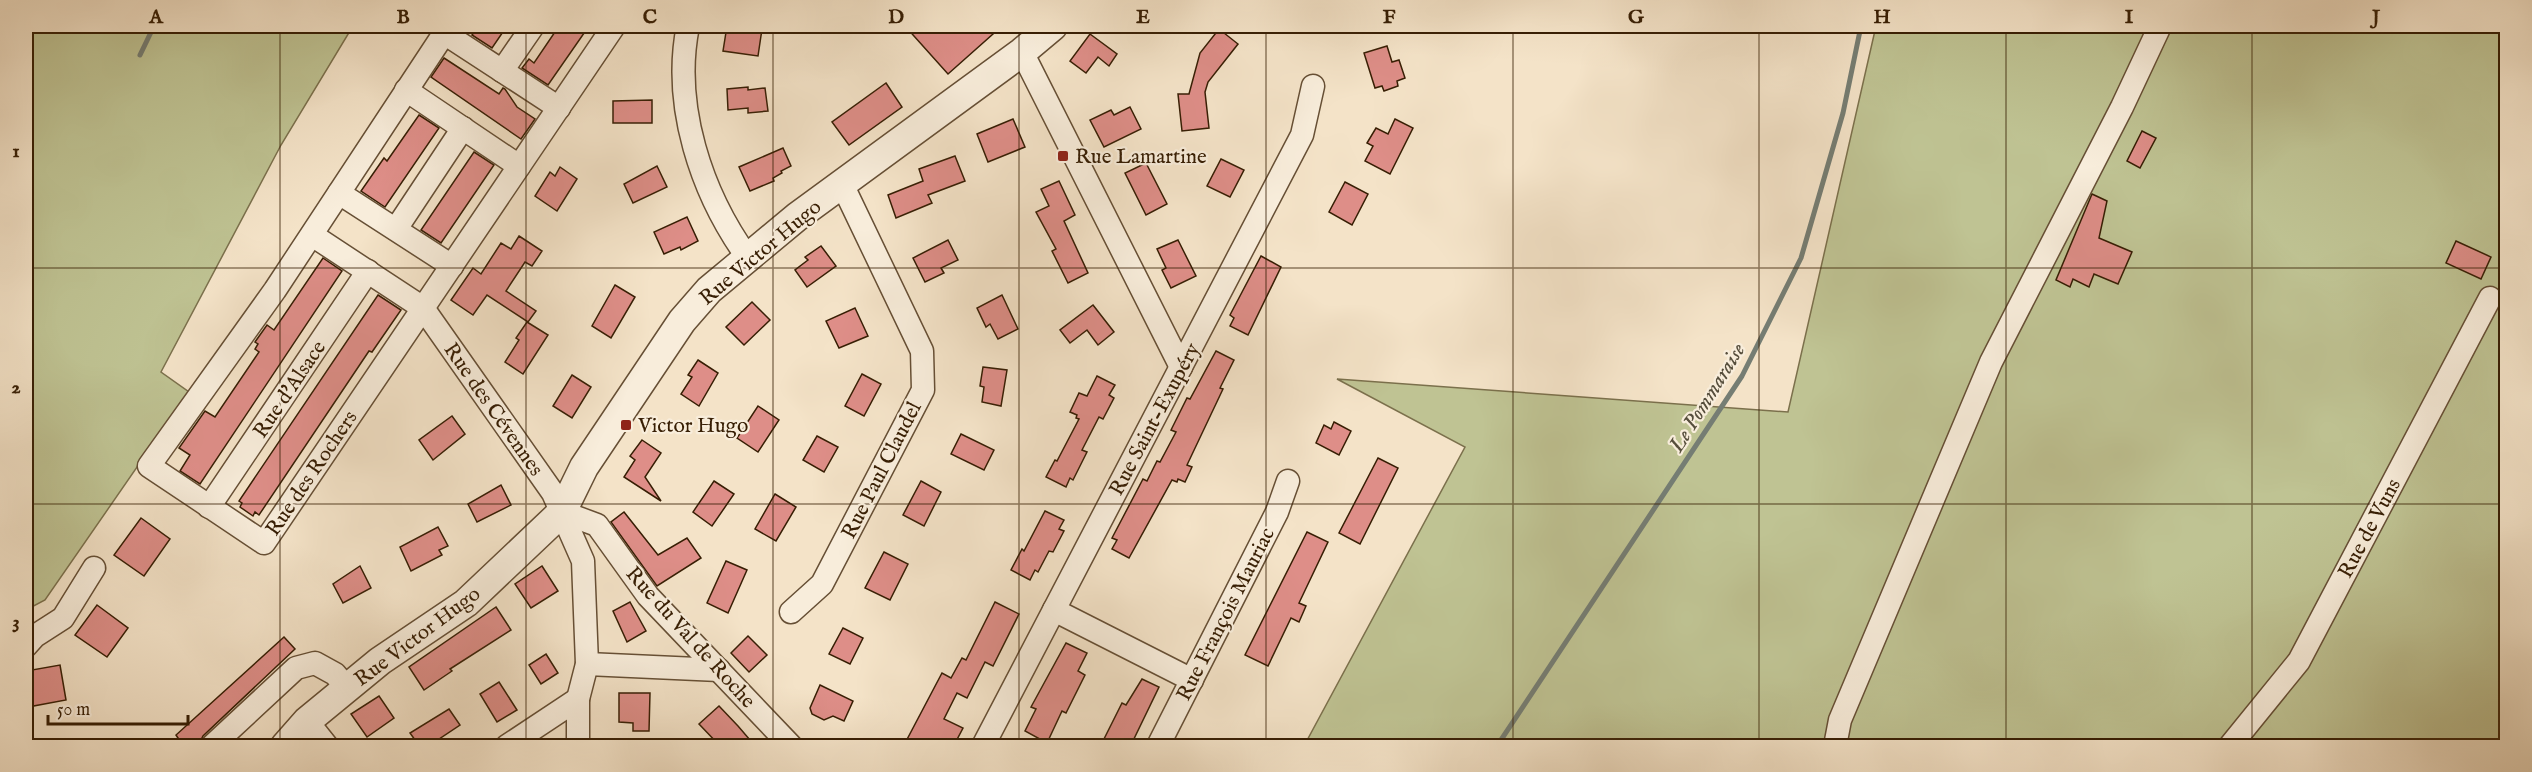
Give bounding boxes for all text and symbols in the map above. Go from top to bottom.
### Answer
text: A [148,5,164,30]
text: B [396,5,410,30]
text: C [643,5,657,30]
text: D [888,5,904,30]
text: E [1136,5,1150,30]
text: F [1383,5,1396,30]
text: G [1628,5,1645,30]
text: H [1873,5,1891,30]
text: I [2125,5,2134,30]
text: J [2369,5,2381,30]
text: 1 [12,139,20,164]
place label: Rue Lamartine [1075,144,1207,171]
marker: Rue Lamartine [1056,149,1070,163]
street label: Rue Victor Hugo [694,194,828,312]
street label: Rue d'Alsace [248,336,333,444]
street label: Rue des Cévennes [437,338,549,482]
street label: Rue Saint-Exupéry [1104,338,1207,501]
water label: Le Pommaraise [1663,338,1753,459]
text: 2 [11,375,21,400]
street label: Rue Paul Claudel [836,397,929,544]
street label: Rue des Rochers [260,406,364,542]
place label: Victor Hugo [637,413,748,440]
marker: Victor Hugo [619,418,633,432]
street label: Rue de Vuns [2333,474,2408,583]
street label: Rue François Mauriac [1171,523,1282,706]
street label: Rue du Val de Roche [619,561,761,715]
street label: Rue Victor Hugo [349,581,486,693]
text: 3 [12,610,20,635]
scale bar [48,688,188,726]
text: 50 m [57,699,90,722]

